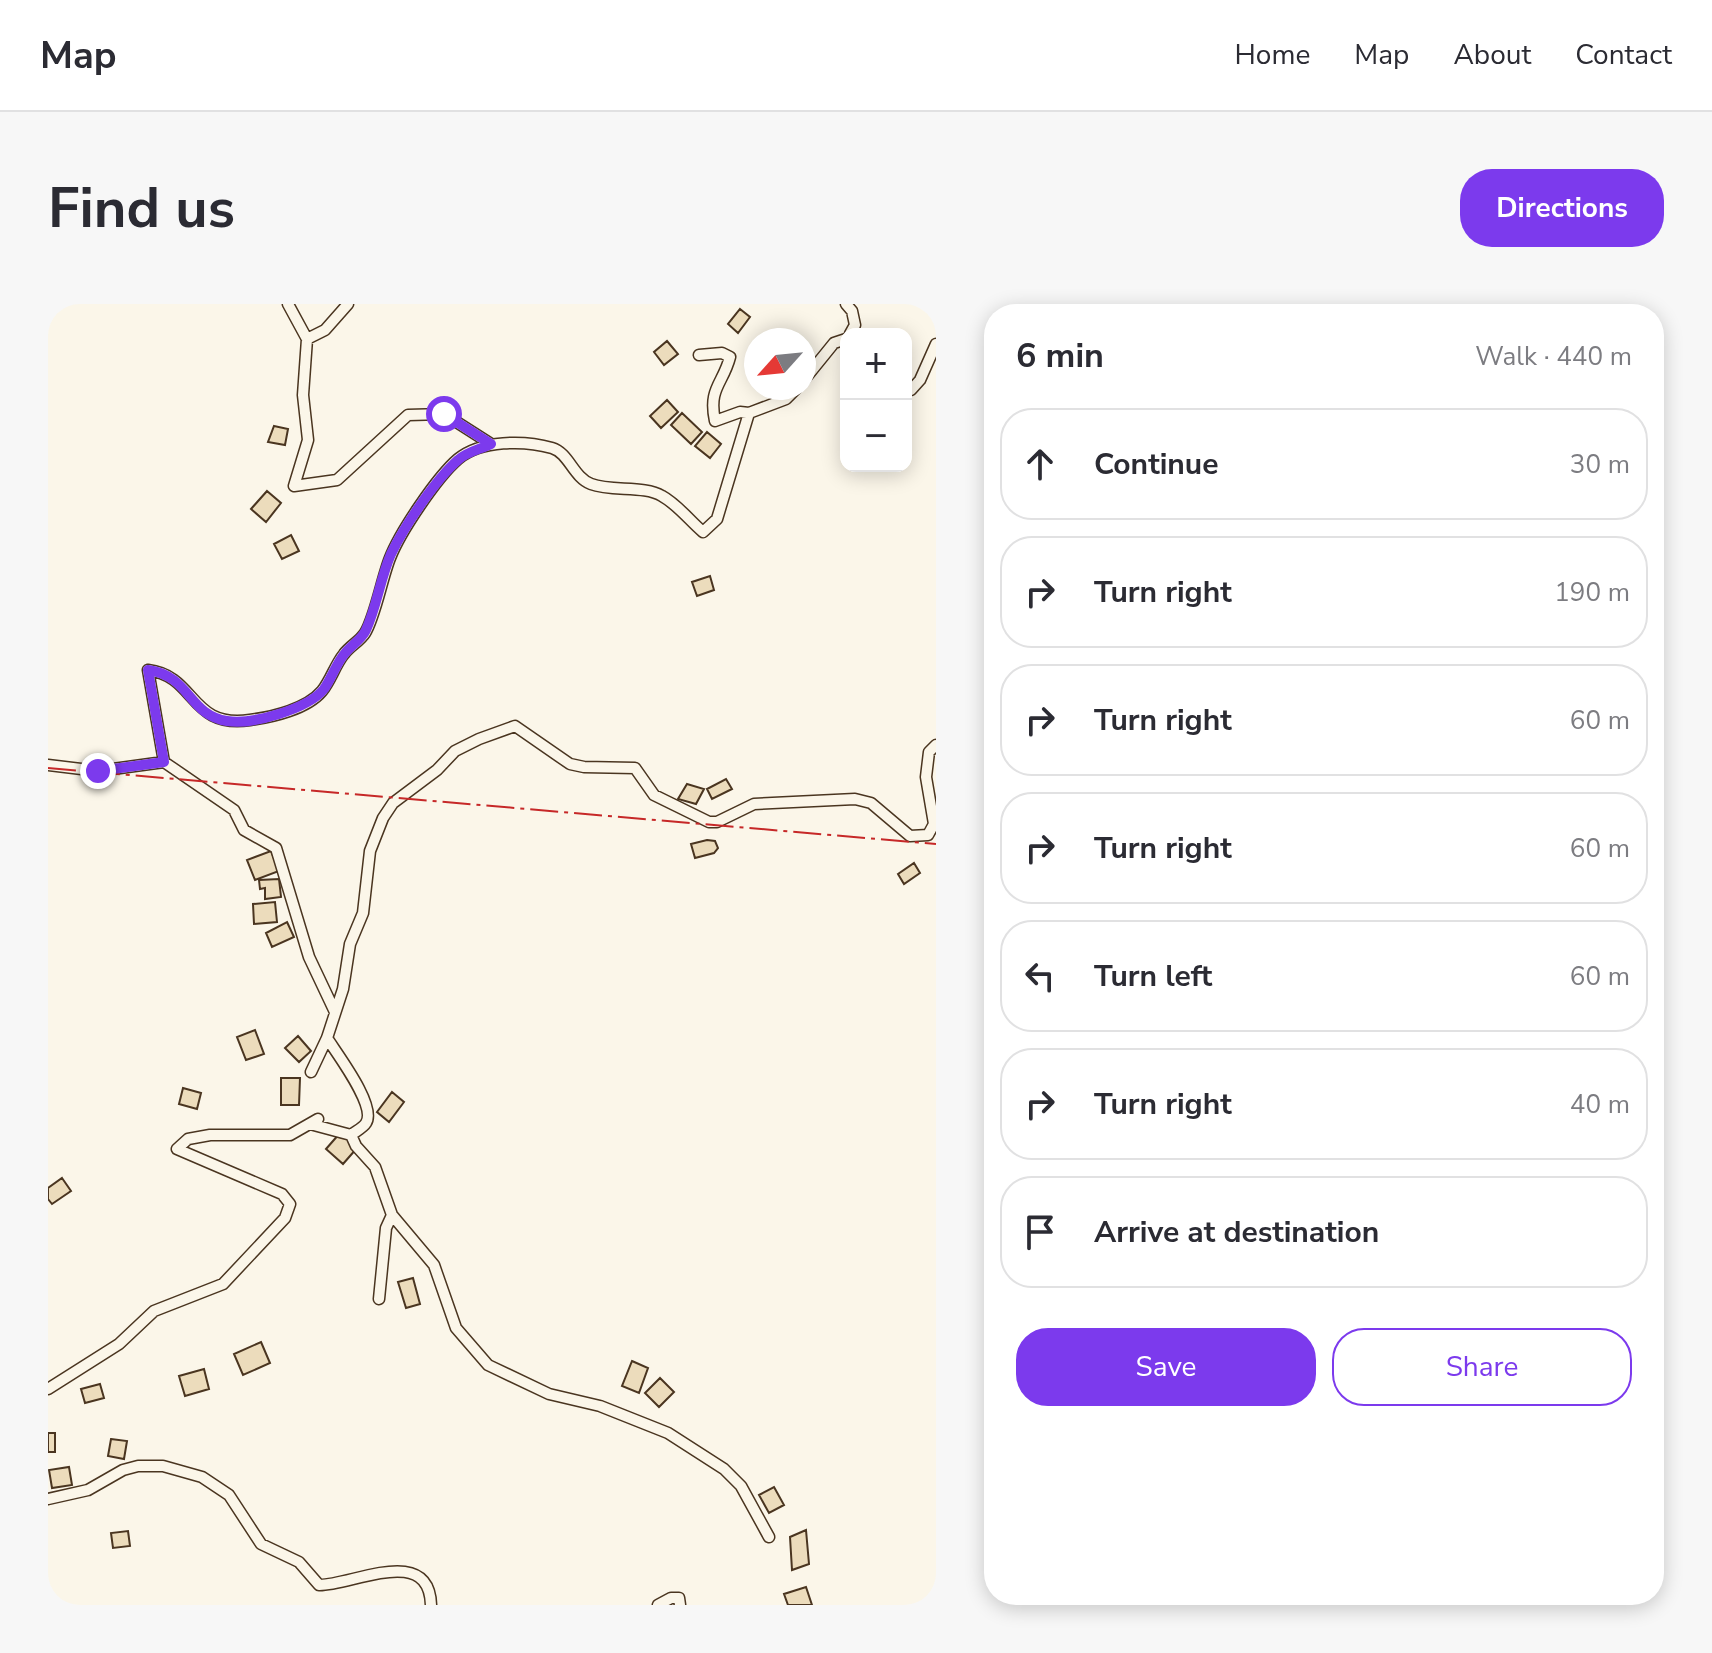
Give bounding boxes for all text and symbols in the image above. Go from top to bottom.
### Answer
text: Map [40,30,117,81]
text: Home [1235,36,1310,74]
text: Map [1354,36,1409,74]
text: About [1453,36,1531,74]
text: Contact [1575,36,1672,74]
button: Directions [1460,169,1664,247]
text: Find us [48,170,235,247]
north arrow [744,328,816,400]
map controls [840,328,912,472]
button: + [840,328,912,400]
text: 6 min [1016,333,1104,379]
text: Walk · 440 m [1475,339,1632,374]
route start [426,396,462,432]
button: − [840,400,912,472]
icon: ahead [1018,442,1062,486]
text: Continue [1094,444,1219,485]
text: 30 m [1570,447,1630,482]
icon: right [1018,570,1062,614]
text: Turn right [1094,572,1232,613]
text: 190 m [1554,575,1630,610]
icon: right [1018,698,1062,742]
text: Turn right [1094,700,1232,741]
text: 60 m [1570,703,1630,738]
route end [80,753,116,789]
icon: right [1018,826,1062,870]
text: Turn right [1094,828,1232,869]
text: 60 m [1570,831,1630,866]
icon: left [1018,954,1062,998]
text: Turn left [1094,956,1212,997]
text: 60 m [1570,959,1630,994]
icon: right [1018,1082,1062,1126]
text: Turn right [1094,1084,1232,1125]
text: 40 m [1570,1087,1630,1122]
icon: arrive [1018,1210,1062,1254]
text: Arrive at destination [1094,1212,1379,1253]
button: Save [1016,1328,1316,1406]
button: Share [1332,1328,1632,1406]

